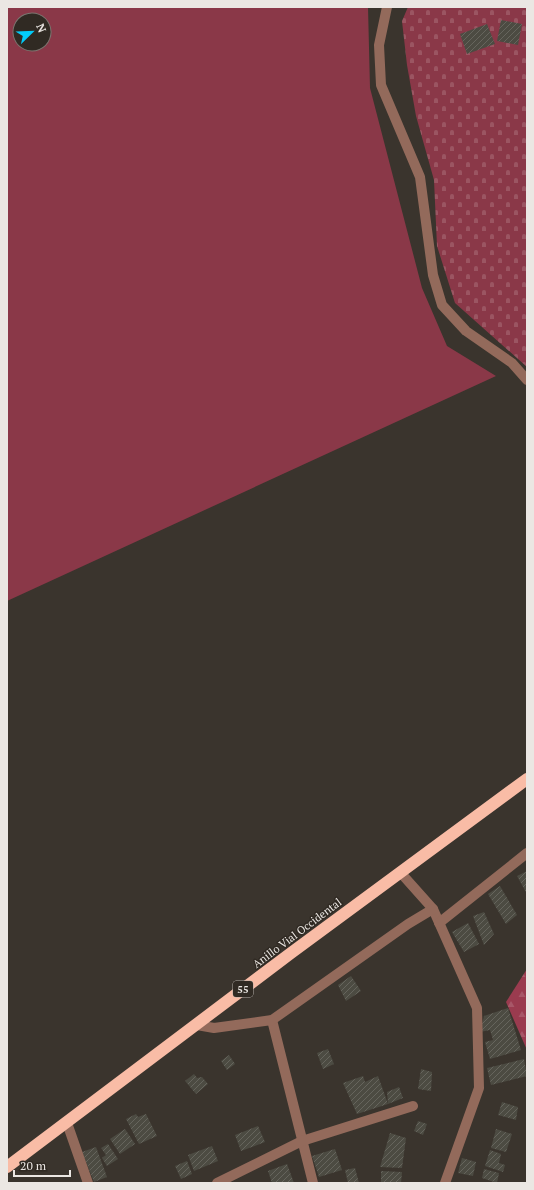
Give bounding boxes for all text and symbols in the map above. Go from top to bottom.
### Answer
north arrow [12,12,52,52]
text: N [33,22,50,35]
street label: Anillo Vial Occidental [250,895,344,971]
road number: 55 [233,981,253,997]
scale bar [14,1152,70,1178]
text: 20 m [20,1158,47,1173]

